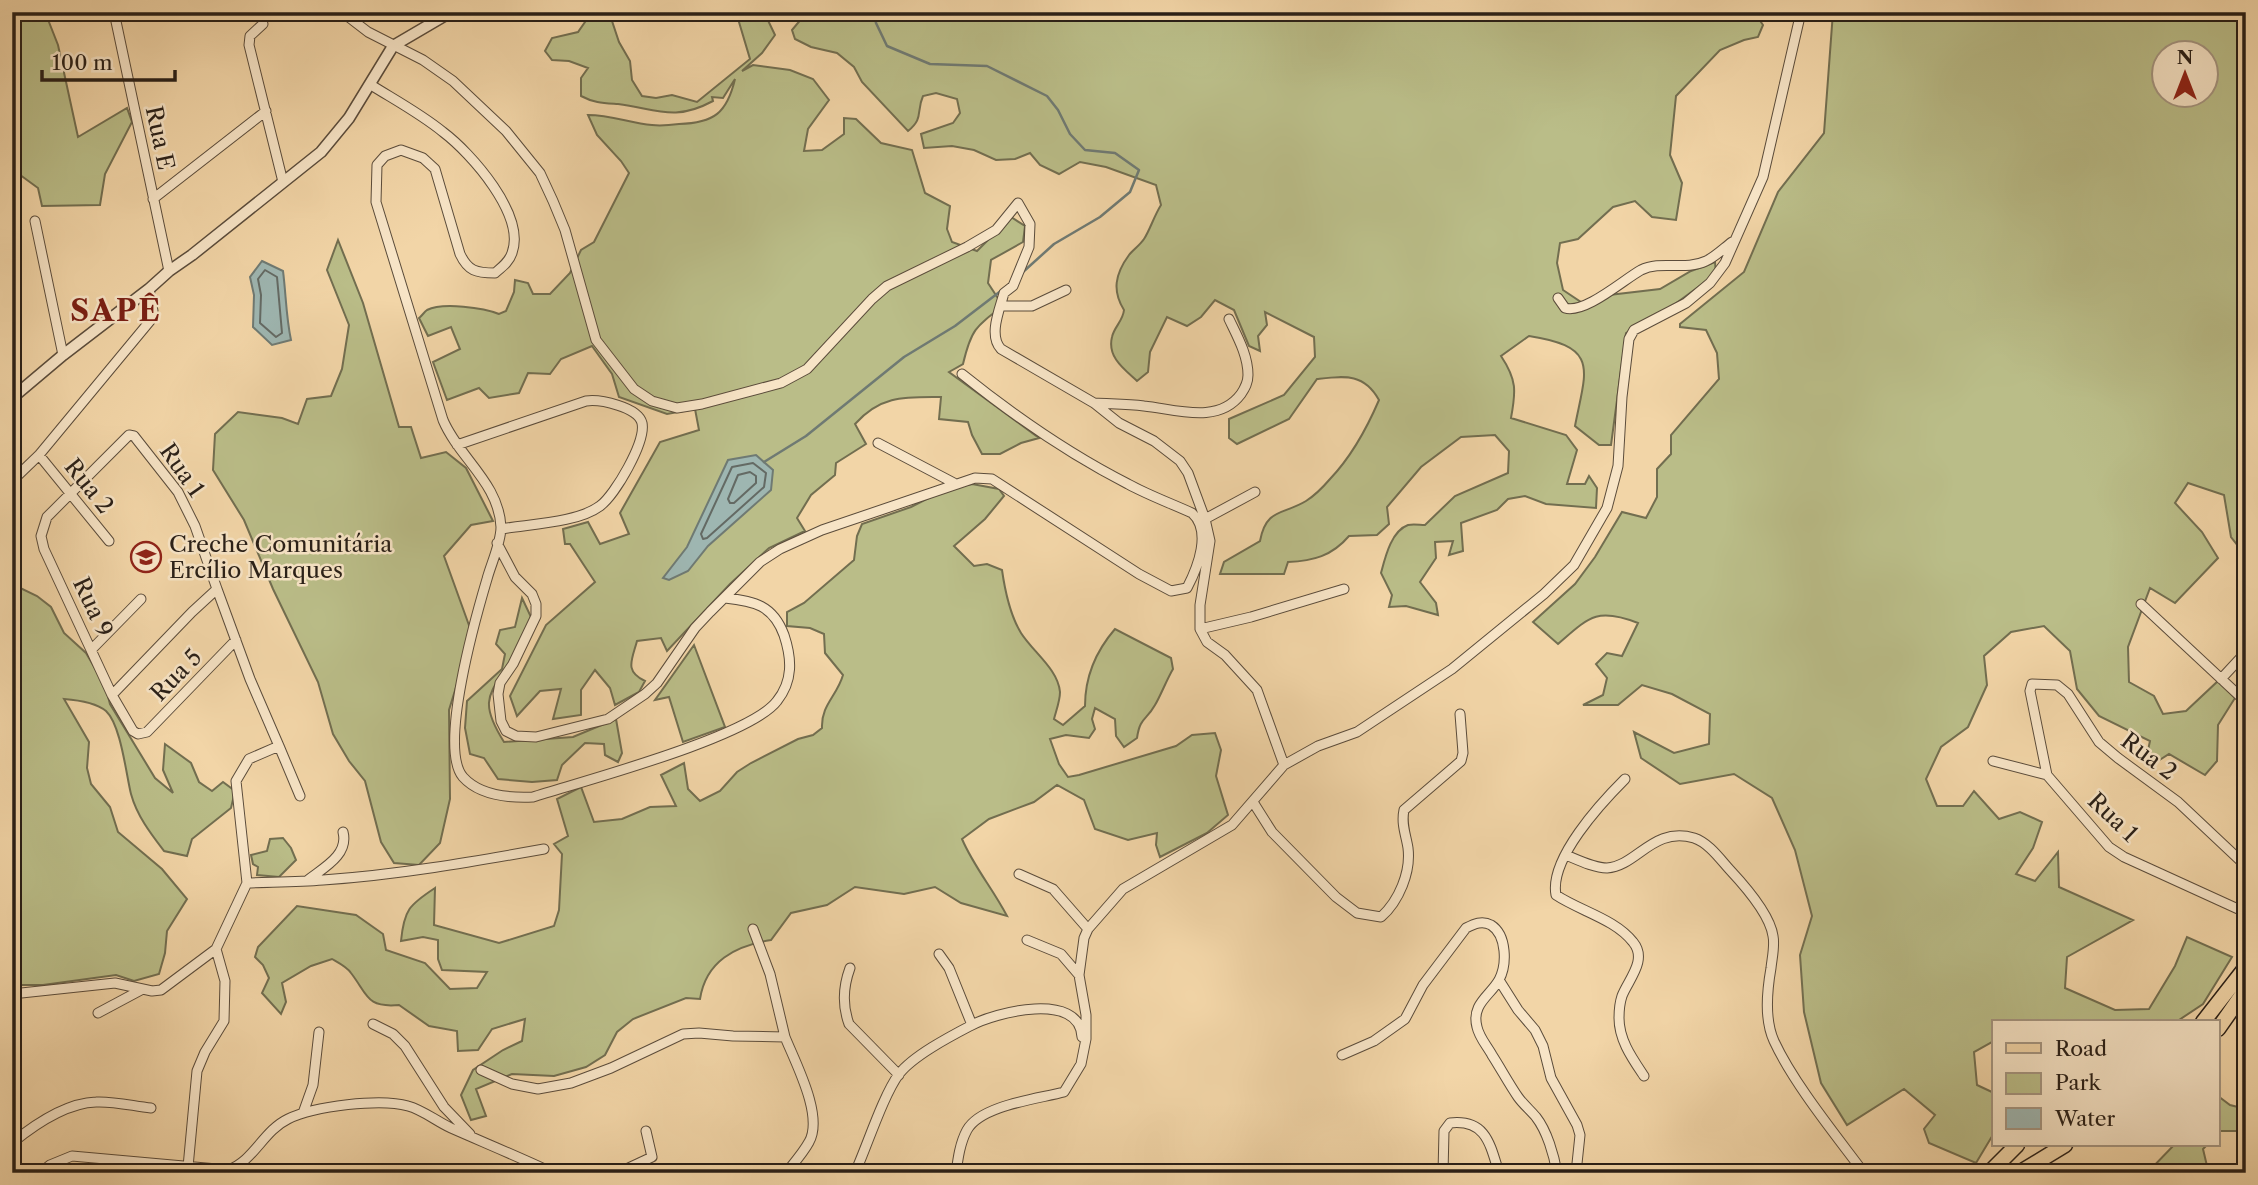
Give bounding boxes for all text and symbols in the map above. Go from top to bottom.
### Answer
scale bar [42,38,175,82]
north arrow [2150,38,2220,108]
text: N [2177,46,2193,69]
text: 100 m [52,50,113,75]
street label: Rua E [140,103,180,173]
district label: SAPÊ [70,292,162,329]
street label: Rua 1 [154,438,210,502]
street label: Rua 2 [59,453,119,519]
place label: Creche Comunitária Ercílio Marques [169,530,393,584]
school or university icon: Creche Comunitária Ercílio Marques [129,540,163,574]
street label: Rua 9 [67,573,119,641]
street label: Rua 5 [145,643,207,707]
street label: Rua 2 [2116,726,2182,786]
street label: Rua 1 [2082,787,2144,848]
legend [1992,1020,2220,1146]
text: Road [2055,1036,2107,1061]
text: Park [2055,1070,2101,1095]
text: Water [2054,1106,2115,1131]

